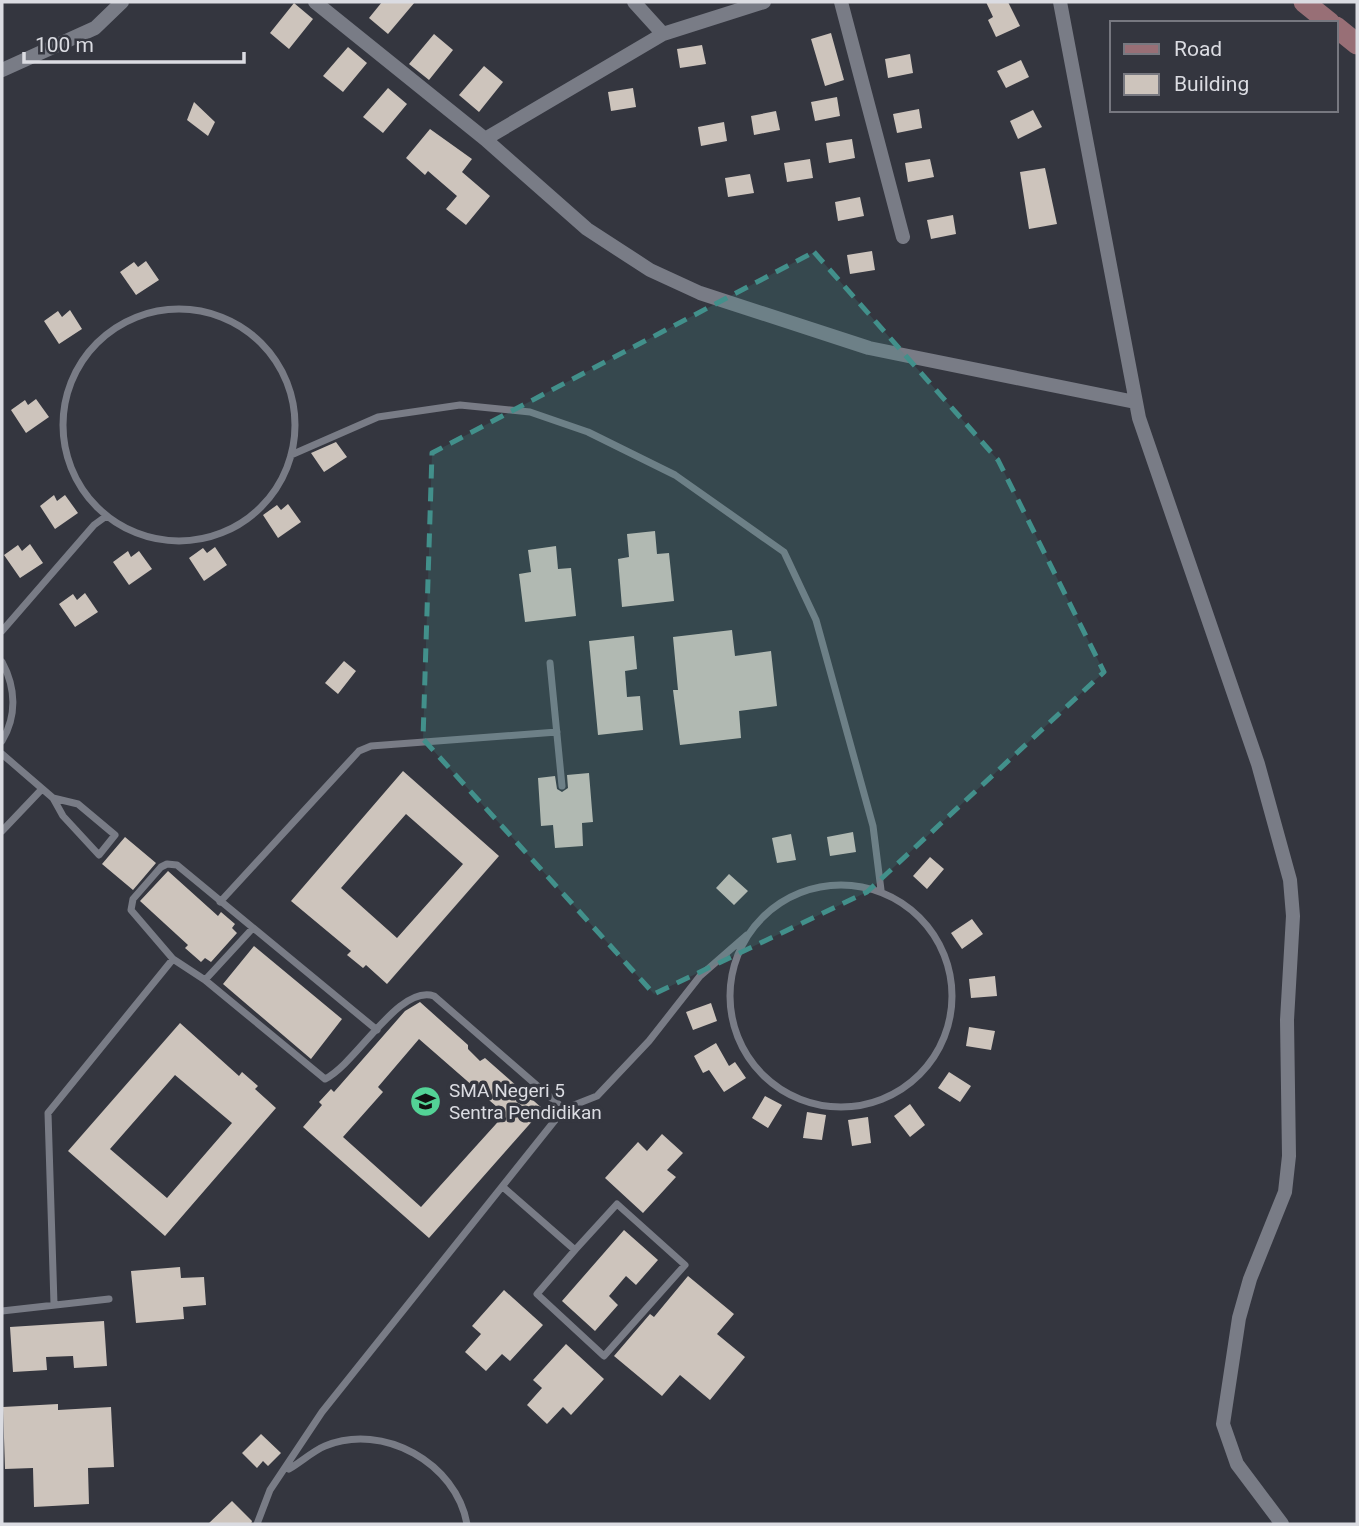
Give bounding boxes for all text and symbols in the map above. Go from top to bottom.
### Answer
scale bar [24,21,245,65]
legend [1110,21,1338,112]
text: 100 m [35,33,94,57]
text: Road [1174,37,1222,61]
text: Building [1174,72,1249,96]
place label: SMA Negeri 5 Sentra Pendidikan [449,1079,602,1124]
school or university icon: SMA Negeri 5 Sentra Pendidikan [409,1084,443,1118]

